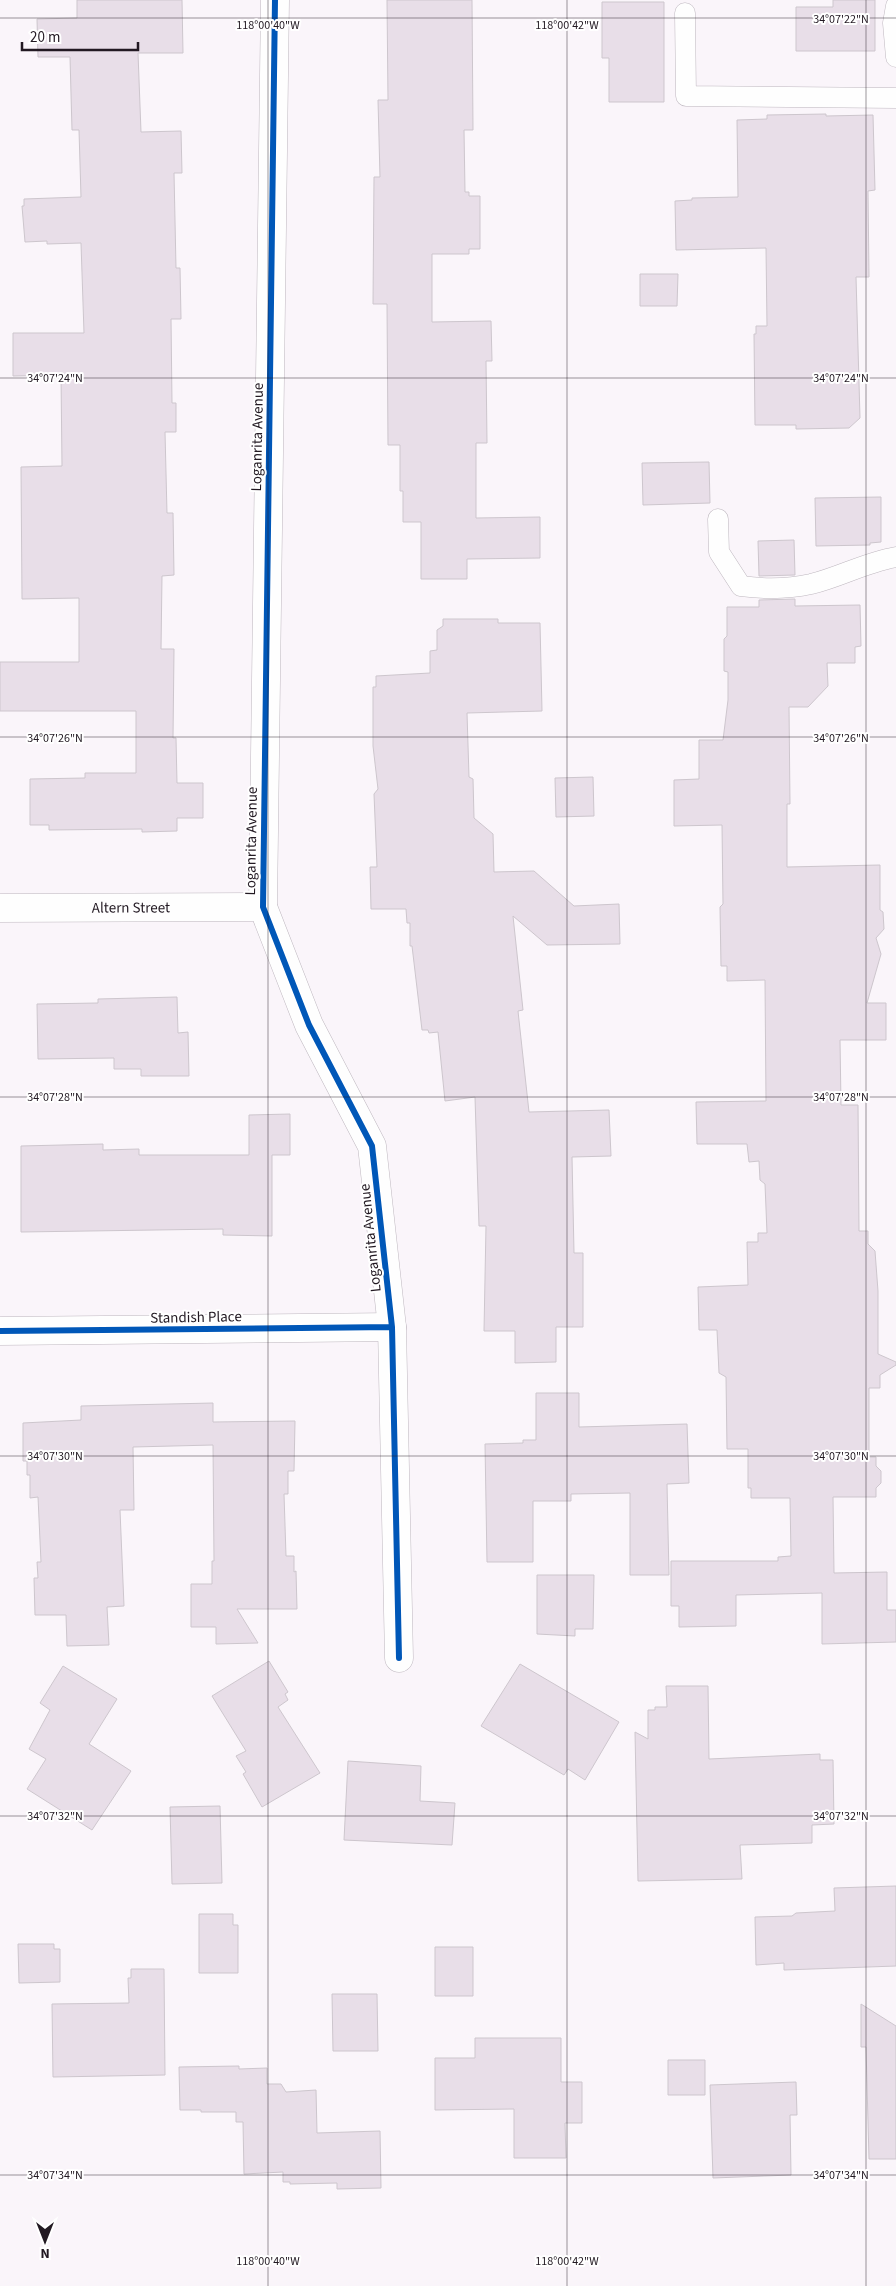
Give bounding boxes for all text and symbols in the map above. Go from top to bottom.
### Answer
text: 34°07'22"N [813,11,869,28]
text: 118°00'40"W [236,17,300,34]
text: 118°00'42"W [535,17,599,34]
scale bar [22,20,139,52]
text: 20 m [30,27,60,48]
text: 34°07'24"N [27,370,83,387]
text: 34°07'24"N [813,370,869,387]
street label: Loganrita Avenue [246,382,269,492]
text: 34°07'26"N [27,730,83,747]
text: 34°07'26"N [813,730,869,747]
street label: Loganrita Avenue [240,786,263,896]
street label: Altern Street [92,897,170,919]
text: 34°07'28"N [27,1089,83,1106]
text: 34°07'28"N [813,1089,869,1106]
street label: Loganrita Avenue [354,1183,387,1293]
street label: Standish Place [150,1306,242,1329]
text: 34°07'30"N [27,1448,83,1465]
text: 34°07'30"N [813,1448,869,1465]
text: 34°07'32"N [27,1808,83,1825]
text: 34°07'32"N [813,1808,869,1825]
text: 34°07'34"N [27,2167,83,2184]
text: 34°07'34"N [813,2167,869,2184]
north arrow [20,2216,70,2266]
text: N [40,2243,50,2263]
text: 118°00'40"W [236,2253,300,2270]
text: 118°00'42"W [535,2253,599,2270]

